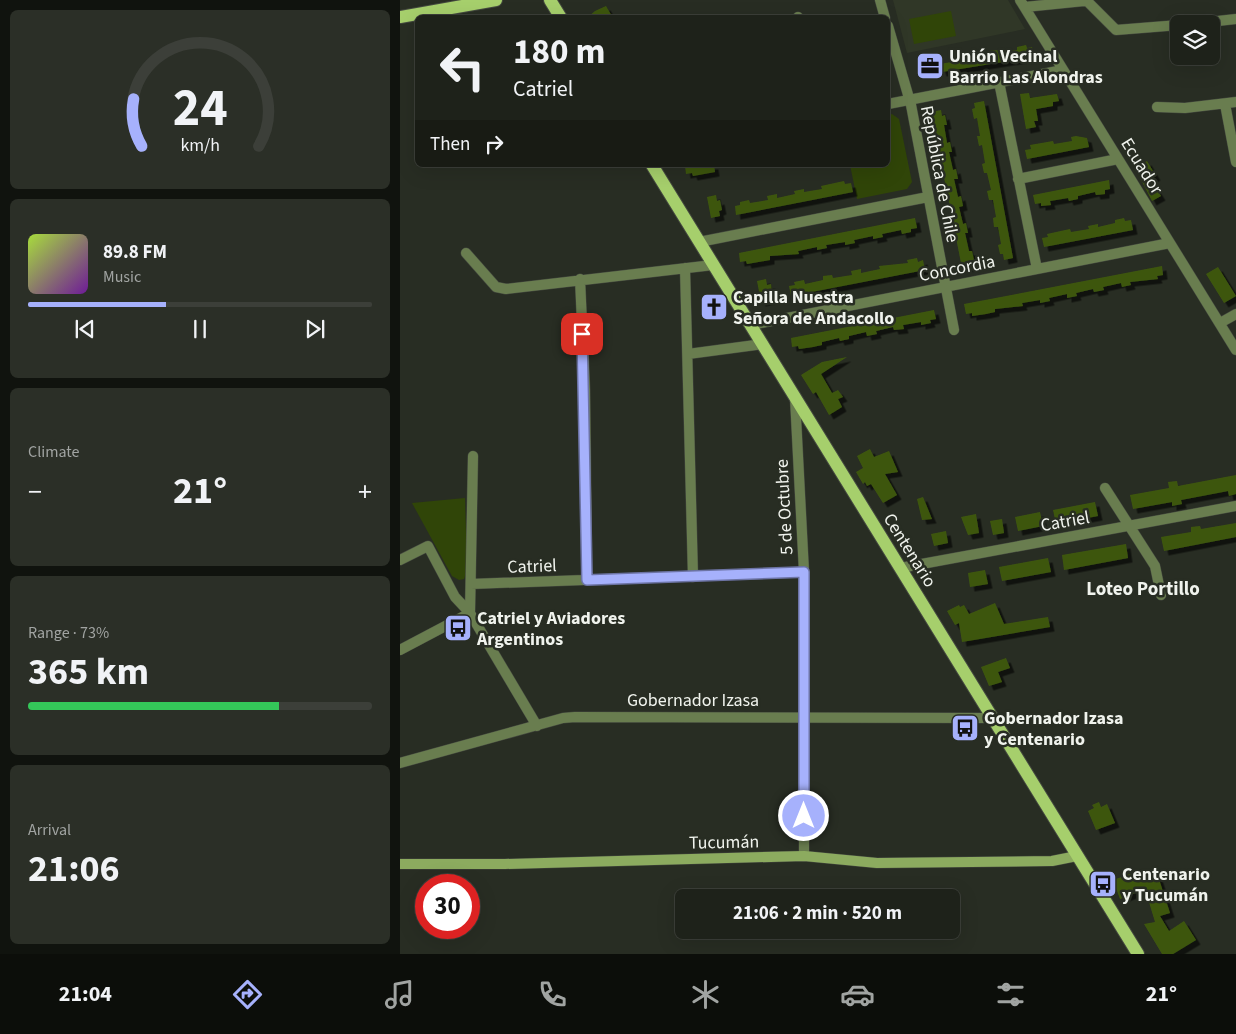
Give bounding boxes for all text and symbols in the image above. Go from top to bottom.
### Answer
map controls [1170,15,1220,65]
button: layers [1170,15,1220,65]
text: 180 m [513,27,605,77]
icon: left [430,35,495,100]
place label: Unión Vecinal Barrio Las Alondras [949,44,1103,90]
office icon: Unión Vecinal Barrio Las Alondras [915,51,945,81]
text: 24 [173,72,227,146]
text: Catriel [513,73,573,105]
street label: República de Chile [914,103,965,245]
icon: right [480,130,508,158]
text: Then [430,131,470,158]
text: km/h [180,133,220,158]
street label: Ecuador [1114,133,1169,200]
text: 89.8 FM [103,239,167,266]
street label: Concordia [917,249,997,288]
text: Music [103,266,141,288]
place label: Capilla Nuestra Señora de Andacollo [733,285,894,331]
church icon: Capilla Nuestra Señora de Andacollo [699,292,729,322]
pin [561,313,603,355]
icon: previous [71,315,99,343]
icon: pause [186,315,214,343]
icon: next [301,315,329,343]
icon: arrive [568,320,596,348]
text: Climate [28,441,79,463]
street label: 5 de Octubre [770,458,799,555]
text: 21° [173,464,227,518]
text: − [28,472,42,512]
text: + [358,472,372,512]
street label: Catriel [1039,505,1092,538]
street label: Centenario [877,508,942,592]
street label: Catriel [507,553,557,580]
district label: Loteo Portillo [1086,576,1200,603]
place label: Catriel y Aviadores Argentinos [476,606,625,652]
bus stop icon: Catriel y Aviadores Argentinos [443,613,473,643]
text: Range · 73% [28,622,109,644]
text: 365 km [28,645,149,699]
street label: Gobernador Izasa [627,688,759,713]
place label: Gobernador Izasa y Centenario [984,706,1124,752]
bus stop icon: Gobernador Izasa y Centenario [950,713,980,743]
position arrow [777,789,829,841]
text: Arrival [28,819,71,841]
street label: Tucumán [689,829,759,856]
text: 21:06 [28,842,120,896]
place label: Centenario y Tucumán [1122,862,1210,908]
bus stop icon: Centenario y Tucumán [1088,869,1118,899]
speed limit sign: 30 [415,874,480,939]
text: 21:06 · 2 min · 520 m [733,900,902,927]
icon: directions [230,977,265,1012]
icon: music [382,977,417,1012]
icon: phone [535,977,570,1012]
icon: climate [688,977,723,1012]
icon: car [840,977,875,1012]
icon: filters [993,977,1028,1012]
text: 21:04 [59,978,112,1010]
text: 21° [1146,978,1177,1010]

